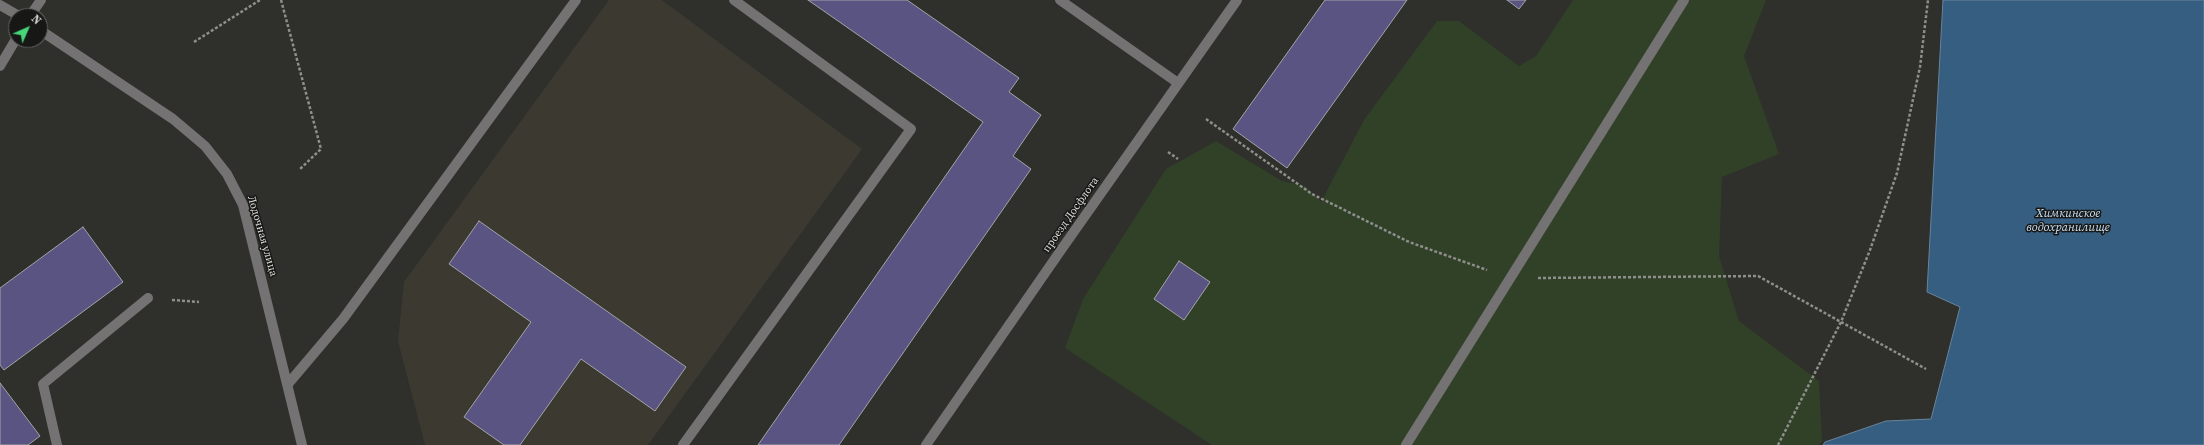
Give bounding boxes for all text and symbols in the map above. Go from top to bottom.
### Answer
north arrow [8,8,48,48]
text: N [28,12,44,28]
street label: проезд Досфлота [1040,175,1102,255]
street label: Лодочная улица [244,194,280,278]
water label: Химкинское водохранилище [2026,207,2110,235]

